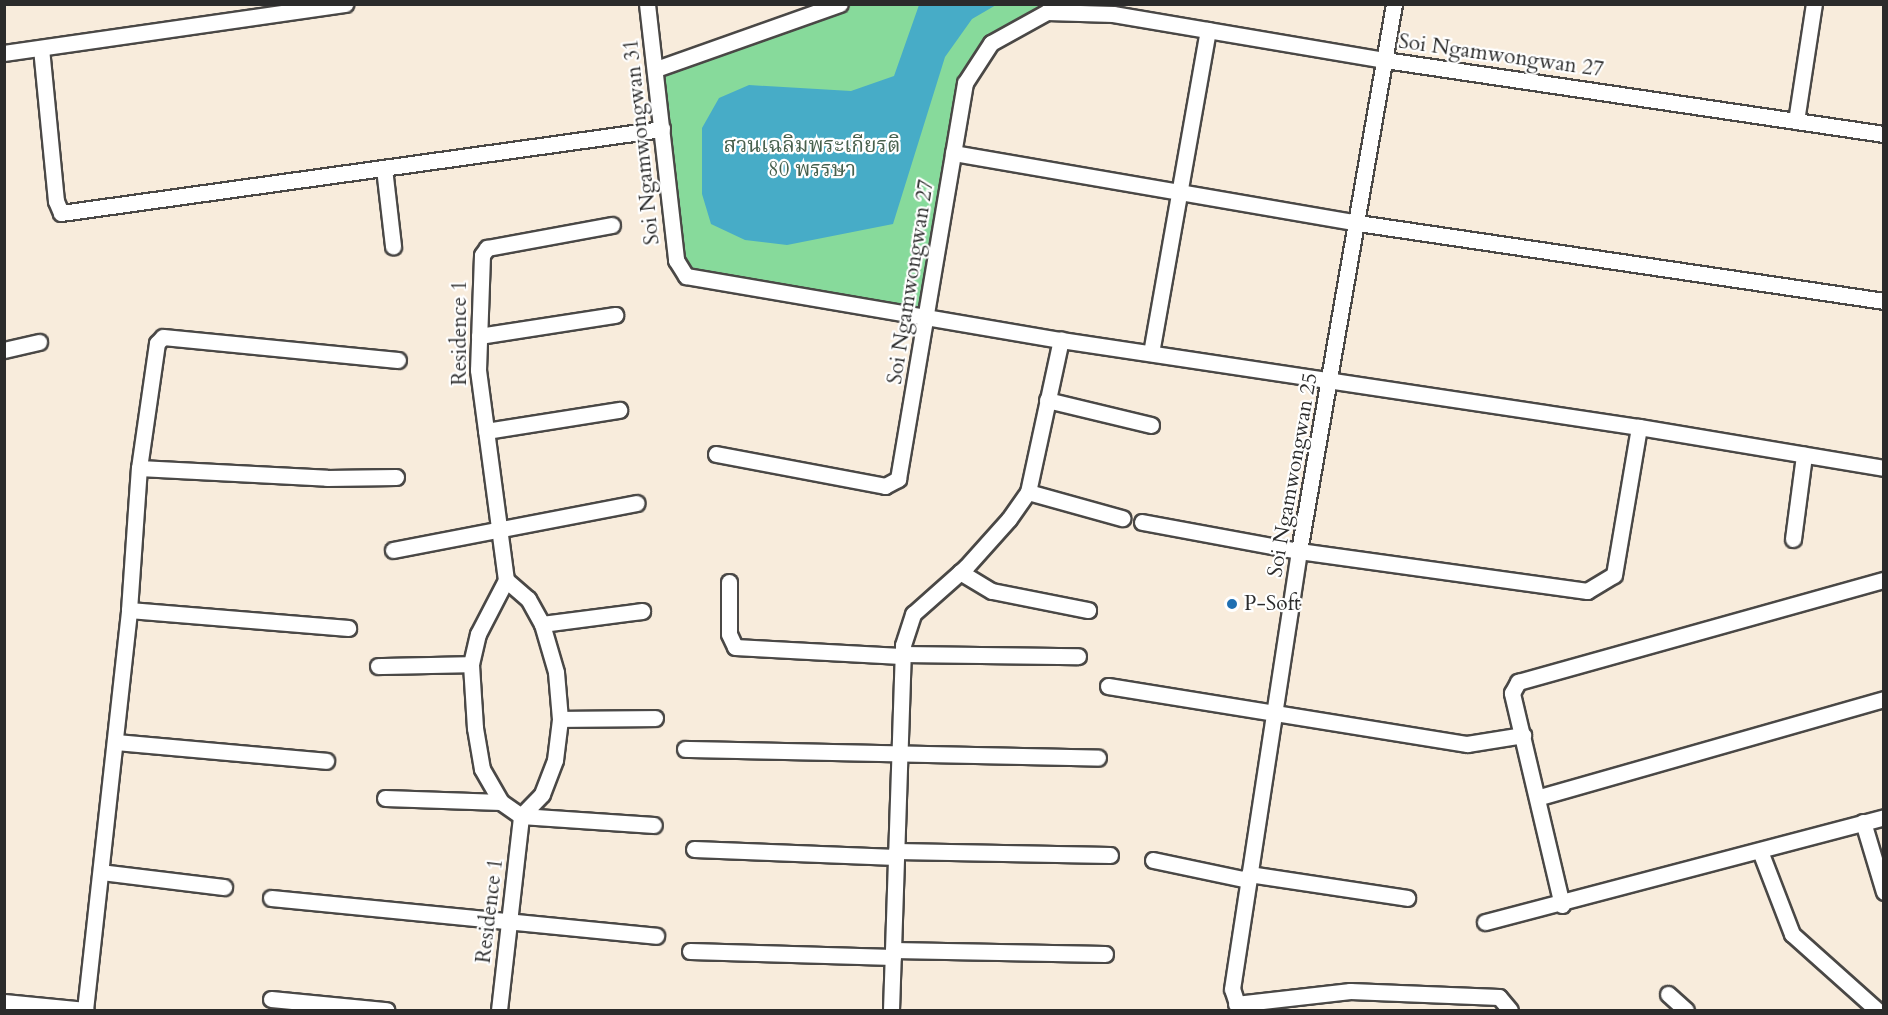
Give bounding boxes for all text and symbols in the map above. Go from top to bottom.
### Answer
street label: Soi Ngamwongwan 27 [1397,29,1605,83]
street label: Soi Ngamwongwan 31 [619,38,665,246]
park label: สวนเฉลิมพระเกียรติ 80 พรรษา [724,133,900,183]
street label: Soi Ngamwongwan 27 [882,178,940,386]
street label: Residence 1 [447,280,473,386]
street label: Soi Ngamwongwan 25 [1263,371,1323,579]
place label: P-Soft [1244,591,1301,617]
marker: P-Soft [1225,597,1239,611]
street label: Residence 1 [471,857,509,965]

